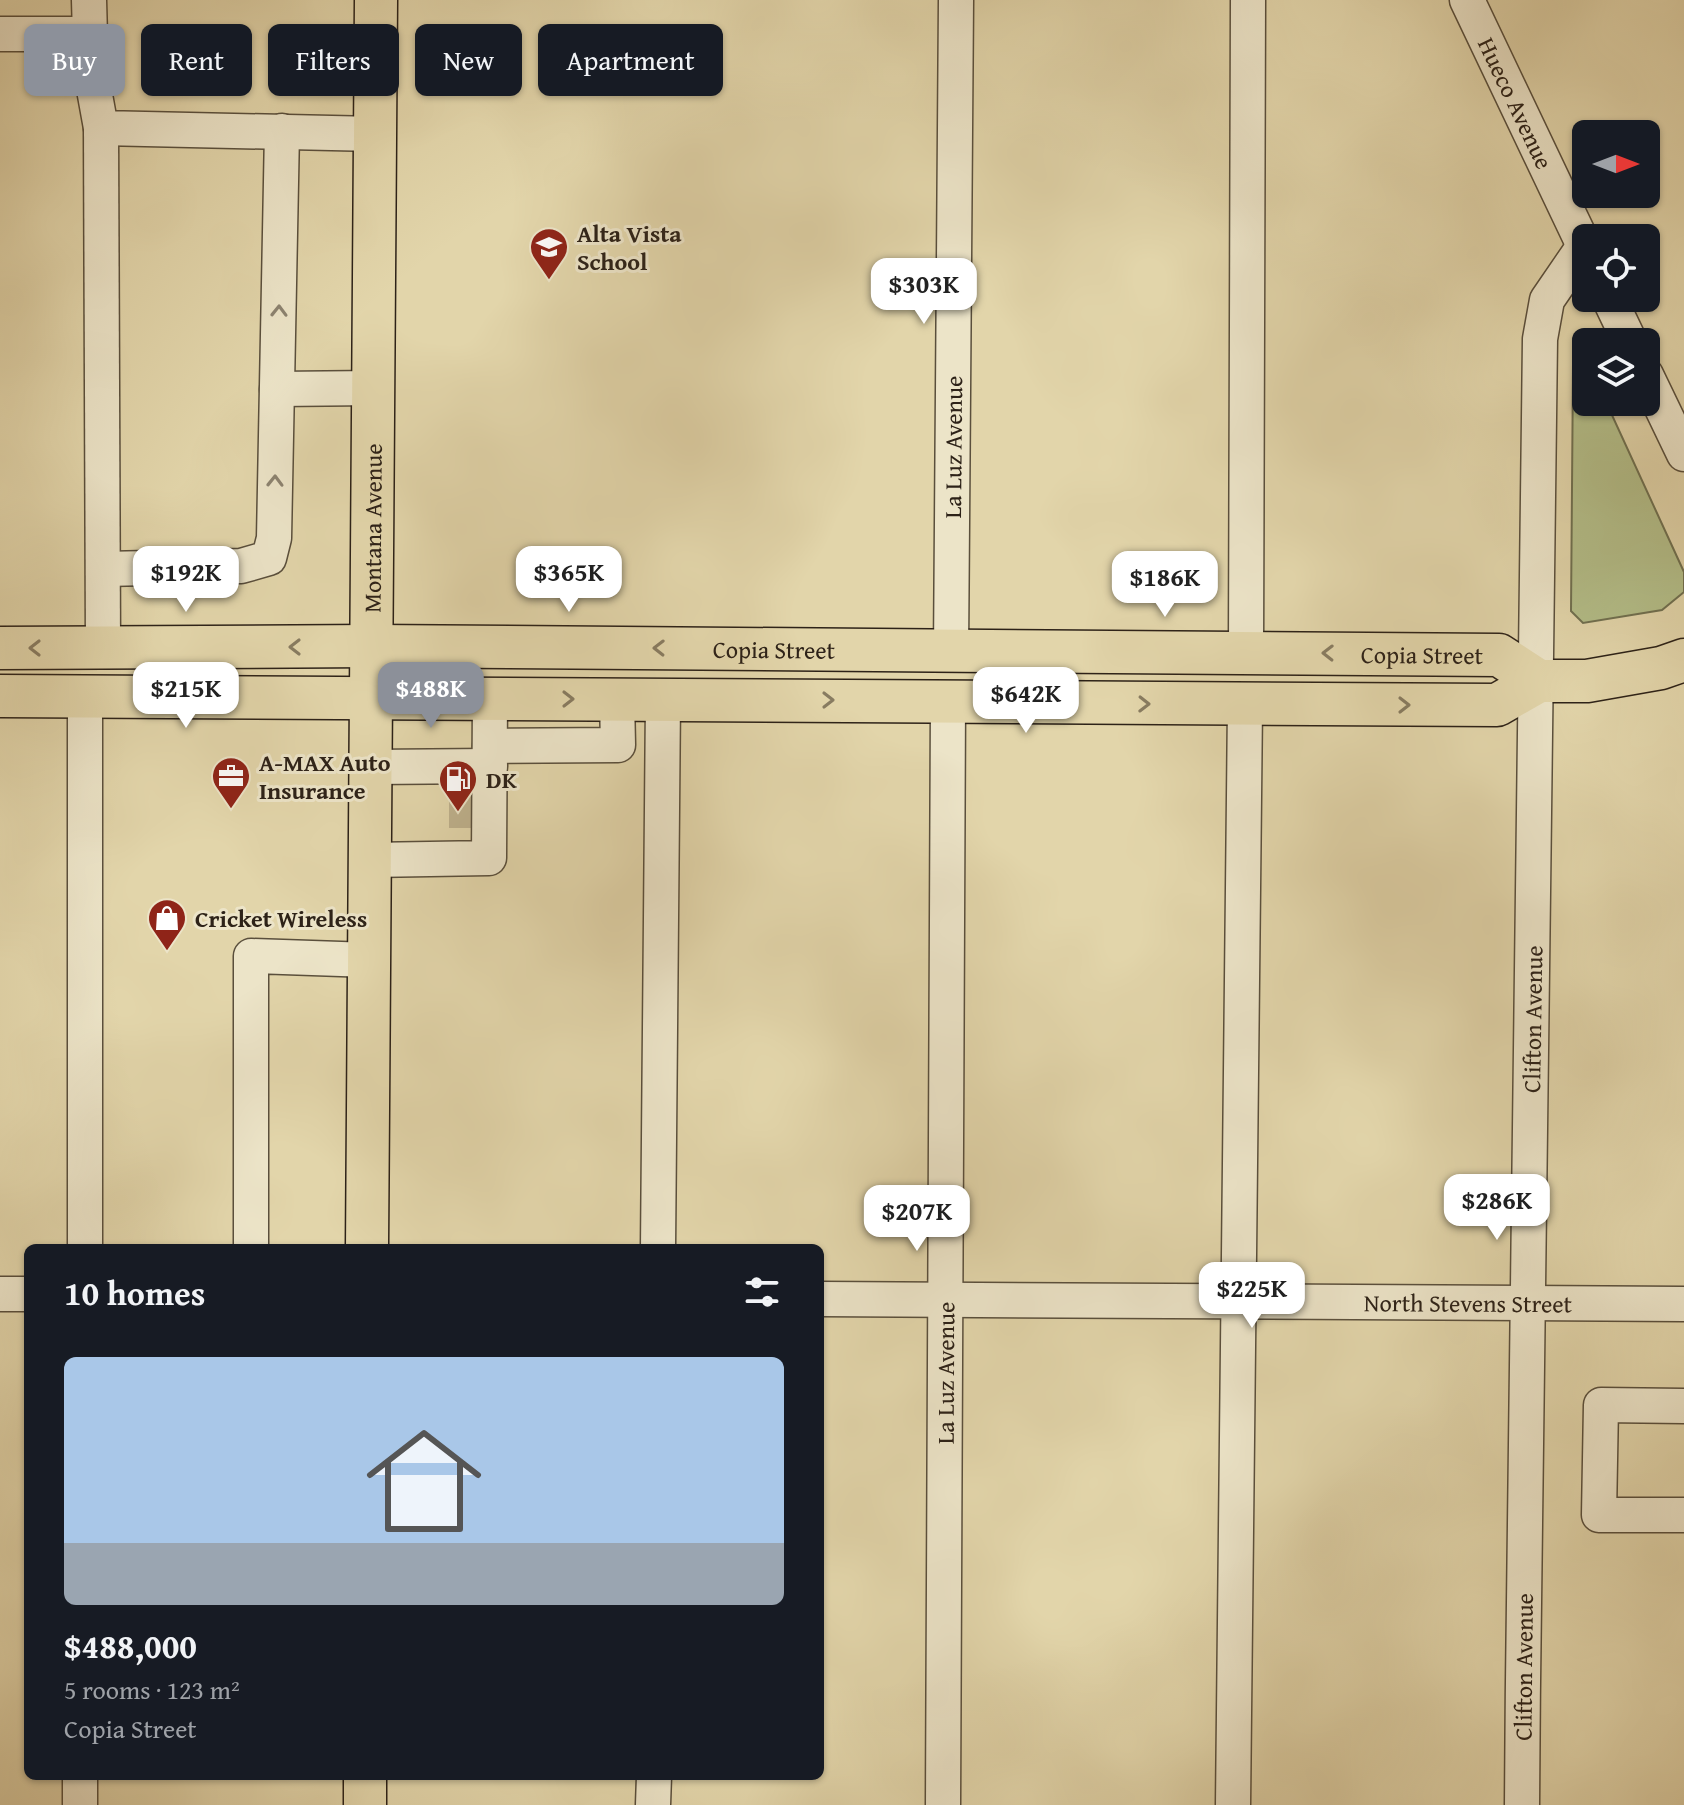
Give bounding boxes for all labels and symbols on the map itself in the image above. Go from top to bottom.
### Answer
street label: Hueco Avenue [1470,31,1562,175]
north arrow [1572,120,1660,208]
place label: Alta Vista School [577,216,682,279]
school or university icon: Alta Vista School [528,226,570,281]
pin: $303K [868,258,980,326]
one-way arrow [270,304,287,317]
street label: La Luz Avenue [935,376,971,518]
street label: Montana Avenue [354,443,390,613]
one-way arrow [267,474,284,487]
pin: $192K [130,546,242,614]
pin: $365K [513,546,625,614]
pin: $186K [1109,551,1221,619]
street label: Copia Street [713,631,836,667]
street label: Copia Street [1361,636,1484,672]
one-way arrow [288,638,301,655]
one-way arrow [28,639,41,657]
one-way arrow [652,639,665,657]
one-way arrow [1321,644,1334,662]
pin: $215K [130,662,242,730]
pin: $488K [375,662,487,730]
pin: $642K [970,667,1082,735]
one-way arrow [562,690,575,708]
one-way arrow [822,692,835,709]
one-way arrow [1138,695,1151,712]
one-way arrow [1398,696,1411,714]
place label: A-MAX Auto Insurance [259,745,391,808]
office icon: A-MAX Auto Insurance [210,755,252,810]
fuel station icon: DK [437,758,479,813]
place label: DK [486,762,518,797]
shop icon: Cricket Wireless [146,897,188,952]
place label: Cricket Wireless [195,901,367,936]
street label: Clifton Avenue [1514,945,1551,1093]
pin: $286K [1441,1174,1553,1242]
pin: $207K [861,1185,973,1253]
pin: $225K [1196,1262,1308,1330]
street label: North Stevens Street [1364,1285,1573,1321]
street label: La Luz Avenue [927,1302,963,1444]
street label: Clifton Avenue [1505,1593,1541,1741]

